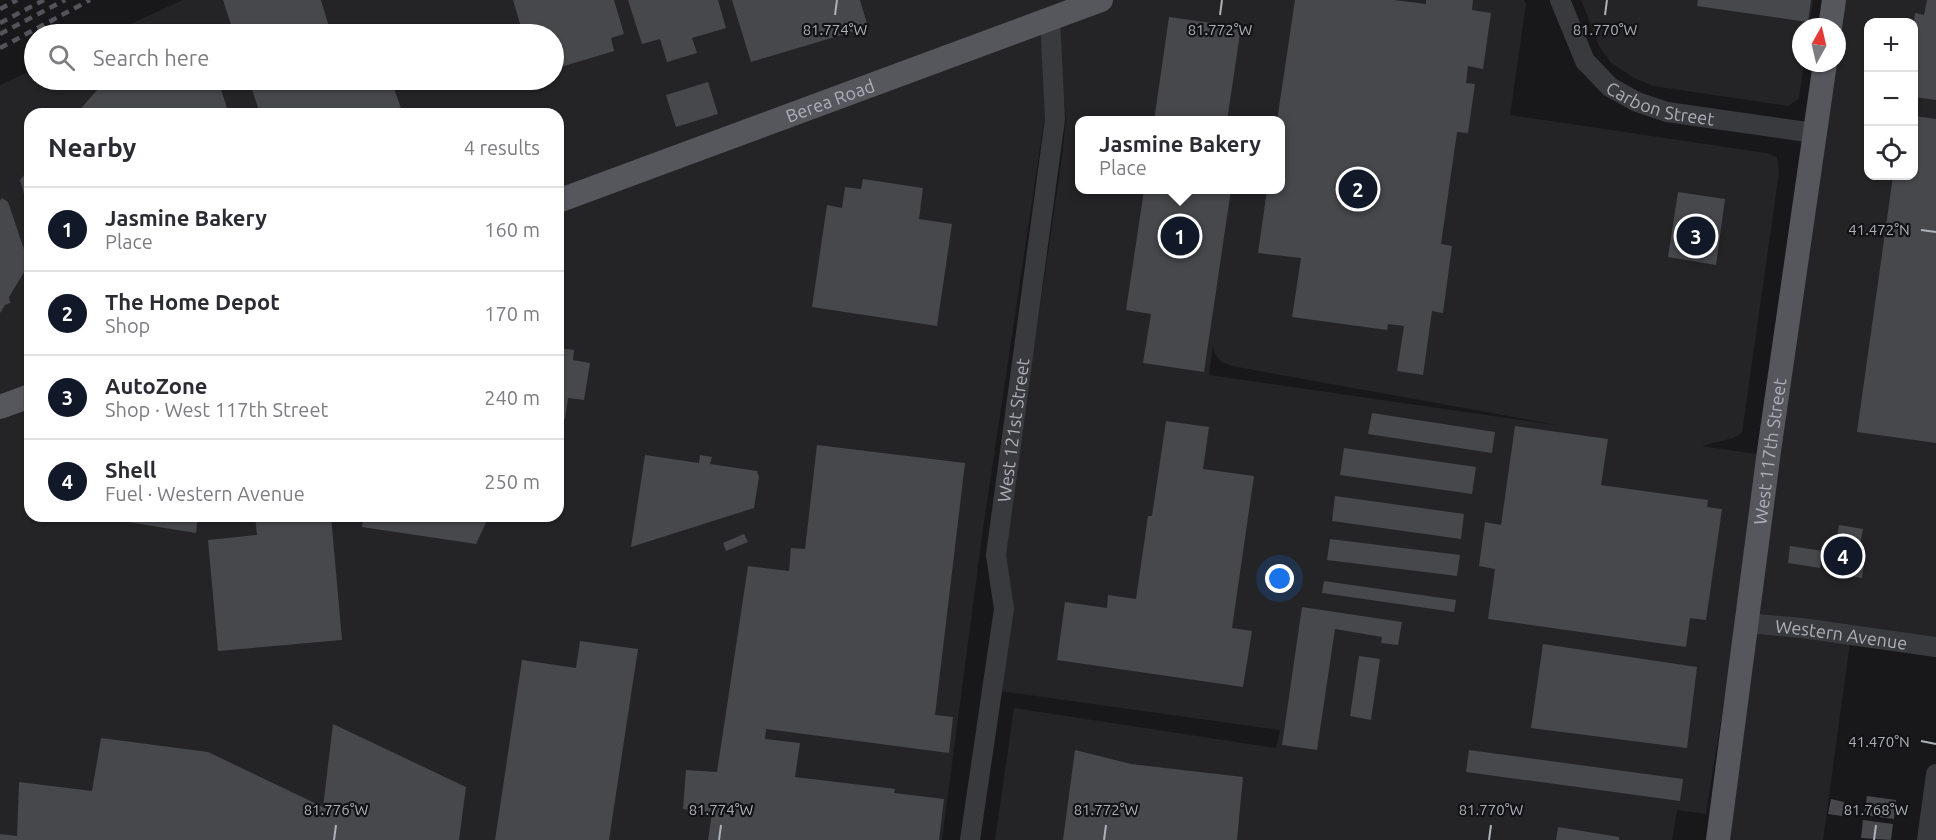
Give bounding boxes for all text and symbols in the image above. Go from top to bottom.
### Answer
north arrow [1792,18,1846,72]
map controls [1864,18,1918,180]
button: + [1864,18,1918,72]
text: 81.774°W [803,21,867,38]
text: 81.772°W [1188,21,1252,38]
text: 81.770°W [1573,21,1637,38]
search box [24,24,564,90]
icon: search [45,41,78,74]
text: Search here [93,45,209,70]
button: − [1864,72,1918,126]
street label: Berea Road [783,75,877,126]
street label: Carbon Street [1603,77,1716,129]
popup [1075,116,1285,194]
button: locate [1864,126,1918,180]
text: Jasmine Bakery [1099,131,1261,156]
text: Nearby [48,133,136,162]
text: 4 results [464,136,540,159]
text: Place [1099,156,1147,179]
pin: 2 [1338,166,1378,212]
text: Jasmine Bakery [105,205,267,230]
pin: 1 [1160,214,1200,258]
pin: 3 [1676,214,1716,258]
text: 1 [62,218,73,241]
text: 160 m [484,218,540,241]
text: 41.472°N [1848,221,1910,238]
text: Place [105,230,153,253]
text: The Home Depot [105,289,280,314]
text: 2 [62,302,73,325]
text: 170 m [484,302,540,325]
text: Shop [105,314,150,337]
street label: West 121st Street [993,357,1033,503]
text: AutoZone [105,373,207,398]
street label: West 117th Street [1749,377,1789,526]
text: 3 [62,386,73,409]
text: 240 m [484,386,540,409]
text: Shop · West 117th Street [105,398,328,421]
text: Shell [105,457,156,482]
text: 4 [62,470,73,493]
text: 250 m [484,470,540,493]
text: Fuel · Western Avenue [105,482,305,505]
pin: 4 [1824,534,1862,578]
your location [1265,564,1294,593]
street label: Western Avenue [1774,616,1909,653]
text: 41.470°N [1848,733,1910,750]
text: 81.776°W [304,801,368,818]
text: 81.774°W [689,801,753,818]
text: 81.772°W [1074,801,1138,818]
text: 81.770°W [1459,801,1523,818]
text: 81.768°W [1844,801,1908,818]

